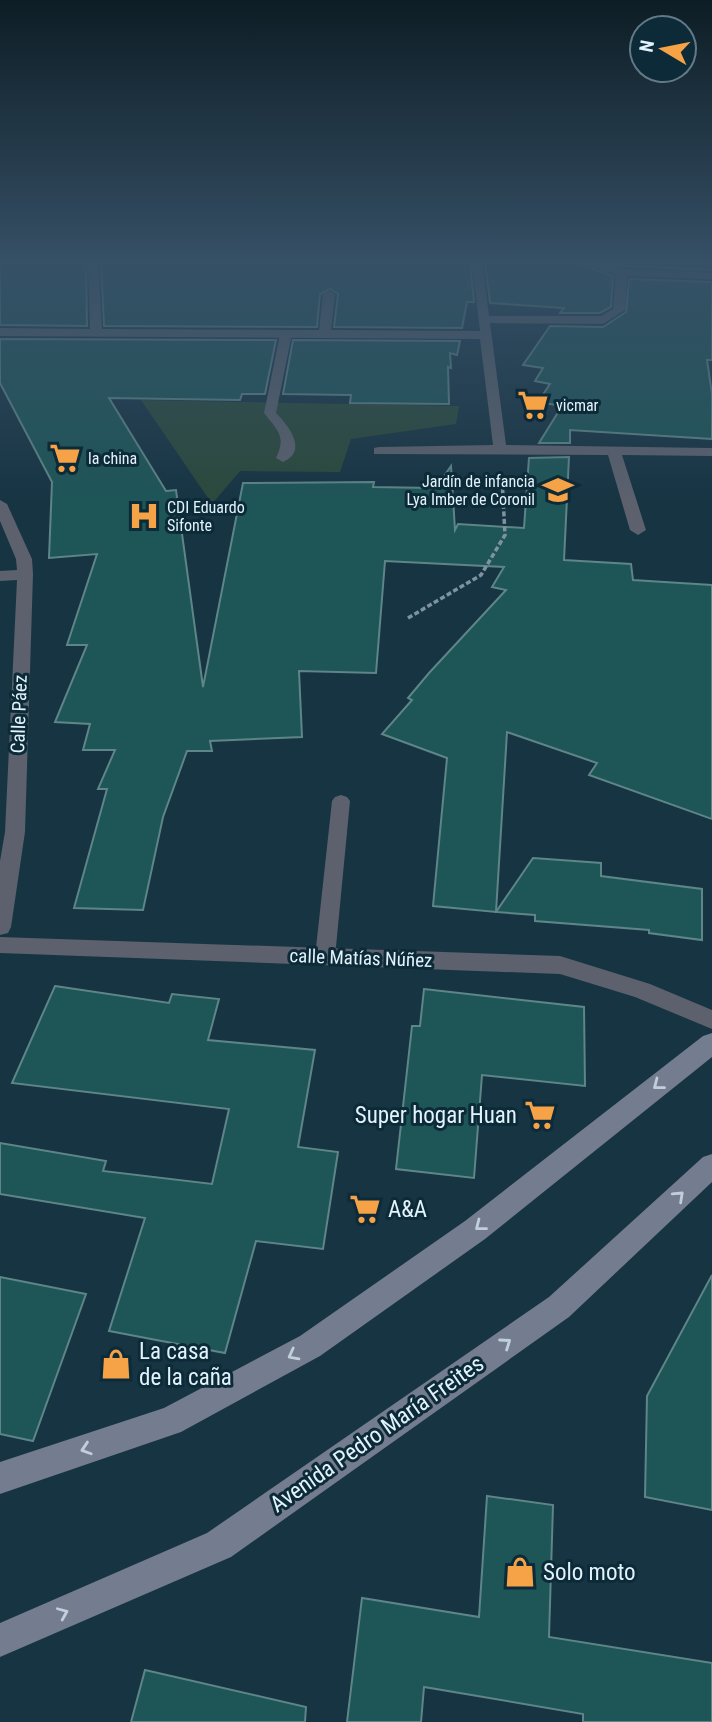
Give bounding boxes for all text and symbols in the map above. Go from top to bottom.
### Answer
north arrow [628,14,698,84]
text: N [634,38,659,54]
supermarket icon: vicmar [516,388,550,422]
place label: vicmar [556,396,599,415]
supermarket icon: la china [48,441,82,475]
place label: la china [88,449,137,468]
place label: Jardín de infancia Lya Imber de Coronil [407,472,535,509]
school or university icon: Jardín de infancia Lya Imber de Coronil [541,473,575,507]
place label: CDI Eduardo Sifonte [167,498,245,535]
hospital icon: CDI Eduardo Sifonte [127,499,161,533]
street label: Calle Páez [6,674,32,754]
street label: calle Matías Núñez [289,944,433,972]
one-way arrow [654,1077,666,1090]
supermarket icon: Super hogar Huan [523,1098,557,1132]
place label: Super hogar Huan [355,1102,517,1129]
one-way arrow [671,1191,684,1204]
supermarket icon: A&A [348,1192,382,1226]
place label: A&A [388,1196,427,1223]
one-way arrow [475,1217,487,1230]
place label: La casa de la caña [139,1338,232,1391]
one-way arrow [498,1339,511,1351]
shop icon: La casa de la caña [99,1347,133,1381]
one-way arrow [287,1347,300,1360]
street label: Avenida Pedro María Freites [265,1350,489,1518]
one-way arrow [81,1441,93,1455]
shop icon: Solo moto [503,1555,537,1589]
place label: Solo moto [543,1559,636,1586]
one-way arrow [55,1607,68,1621]

